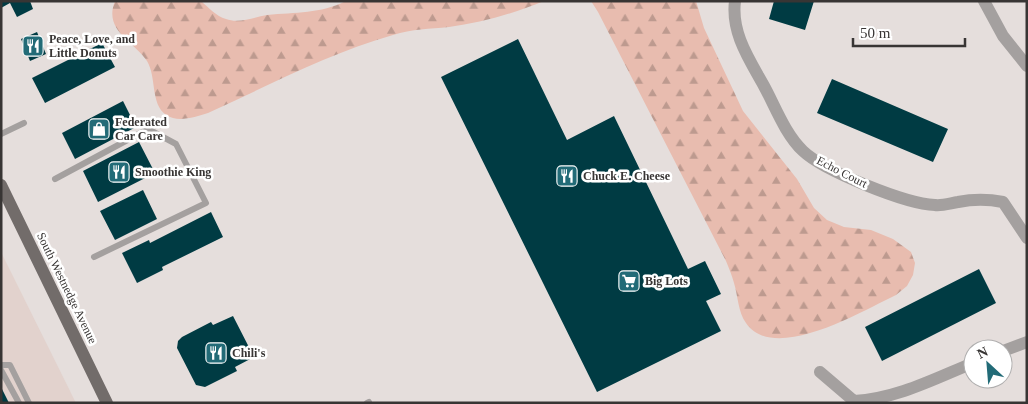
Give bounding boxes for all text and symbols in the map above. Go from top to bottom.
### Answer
scale bar [853,15,966,47]
text: 50 m [860,25,891,41]
place label: Peace, Love, and Little Donuts [49,32,135,60]
restaurant icon: Peace, Love, and Little Donuts [21,34,45,58]
place label: Federated Car Care [115,115,167,143]
shop icon: Federated Car Care [87,117,111,141]
street label: Echo Court [814,153,870,191]
restaurant icon: Smoothie King [107,160,131,184]
restaurant icon: Chuck E. Cheese [555,164,579,188]
place label: Smoothie King [135,165,211,179]
place label: Chuck E. Cheese [583,169,671,183]
street label: South Westnedge Avenue [34,230,100,346]
supermarket icon: Big Lots [617,269,641,293]
place label: Big Lots [645,274,688,288]
north arrow [963,339,1013,389]
restaurant icon: Chili's [204,341,228,365]
text: N [975,344,990,362]
place label: Chili's [232,346,266,360]

